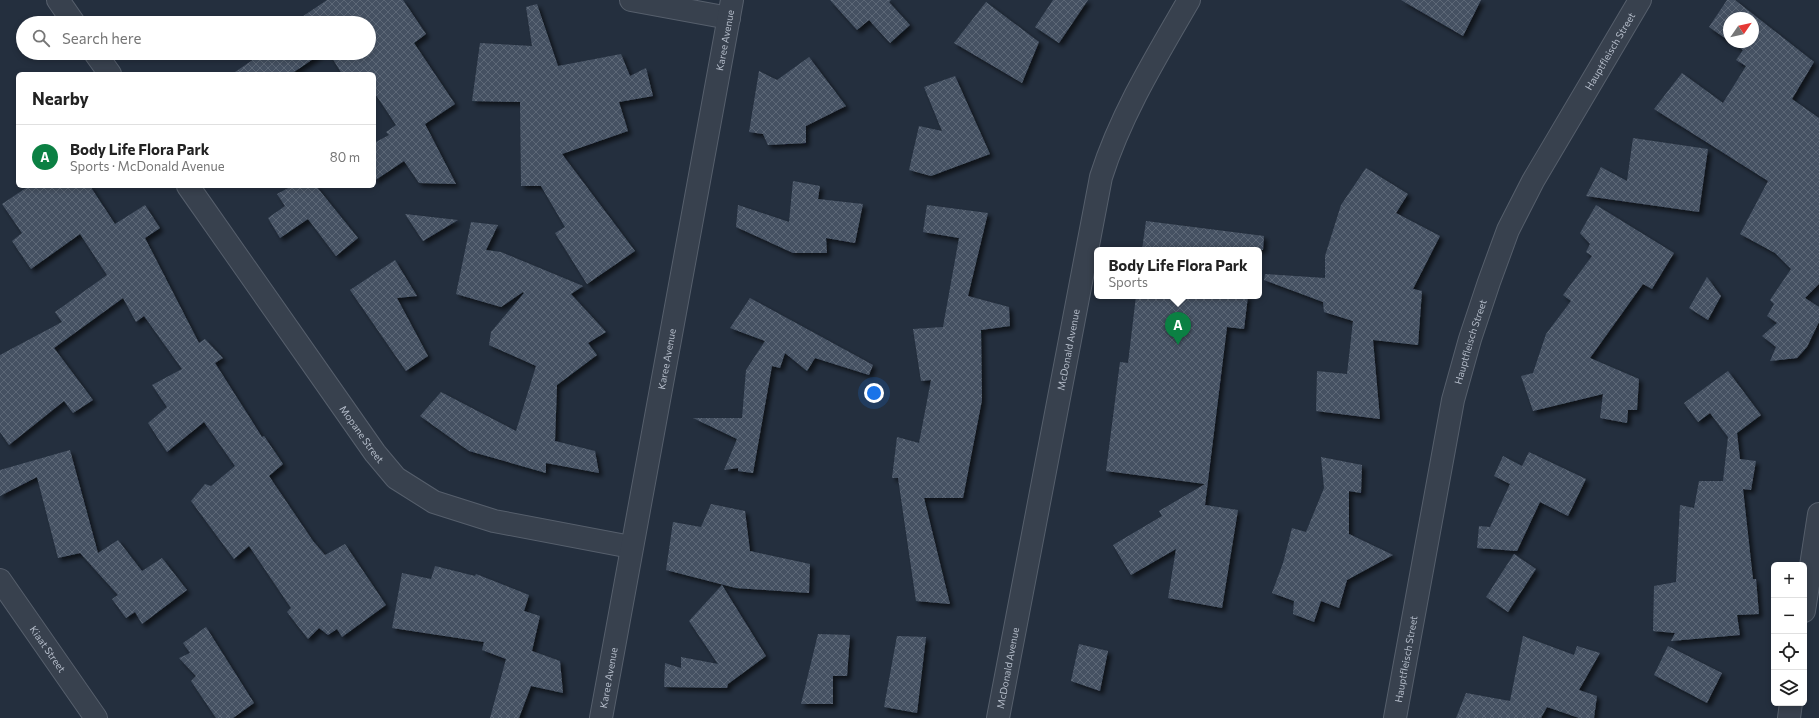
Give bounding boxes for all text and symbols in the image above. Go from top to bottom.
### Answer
street label: Karee Avenue [713,9,736,72]
street label: Hauptfleisch Street [1582,10,1637,92]
north arrow [1723,12,1759,48]
search box [16,16,376,60]
icon: search [30,27,52,49]
text: Search here [62,29,141,47]
text: Nearby [32,88,89,109]
text: Body Life Flora Park [70,140,209,158]
text: A [40,149,50,165]
text: 80 m [330,149,360,165]
text: Sports · McDonald Avenue [70,158,225,174]
popup [1094,247,1262,299]
text: Body Life Flora Park [1108,256,1248,274]
text: Sports [1108,274,1148,290]
street label: Hauptfleisch Street [1452,298,1489,386]
street label: McDonald Avenue [1055,308,1082,391]
pin: A [1165,312,1191,345]
street label: Karee Avenue [655,328,678,390]
your location [864,383,884,403]
street label: Mopane Street [337,403,387,465]
map controls [1771,562,1807,706]
button: + [1771,562,1807,598]
button: − [1771,598,1807,634]
street label: Hauptfleisch Street [1392,615,1420,703]
street label: Kiaat Street [28,623,68,675]
street label: McDonald Avenue [994,626,1021,710]
button: locate [1771,634,1807,670]
street label: Karee Avenue [597,646,620,709]
button: layers [1771,670,1807,706]

